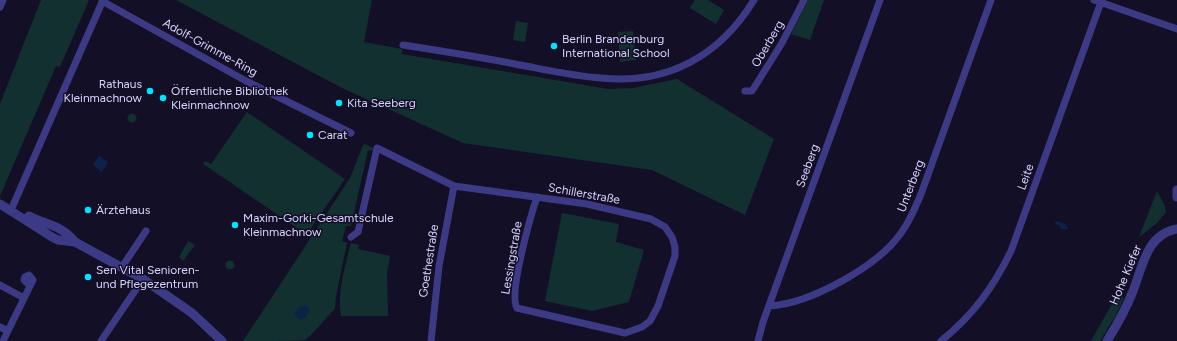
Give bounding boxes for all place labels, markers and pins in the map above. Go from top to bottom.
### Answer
place label: Berlin Brandenburg International School [562,32,670,60]
marker: Berlin Brandenburg International School [549,41,559,51]
place label: Rathaus Kleinmachnow [64,77,142,105]
place label: Öffentliche Bibliothek Kleinmachnow [171,84,288,112]
marker: Rathaus Kleinmachnow [145,86,155,96]
marker: Öffentliche Bibliothek Kleinmachnow [158,93,168,103]
place label: Kita Seeberg [347,96,416,110]
marker: Kita Seeberg [334,98,344,108]
place label: Carat [318,128,347,142]
marker: Carat [305,130,315,140]
place label: Ärztehaus [96,203,150,217]
marker: Ärztehaus [83,205,93,215]
place label: Maxim-Gorki-Gesamtschule Kleinmachnow [243,211,394,239]
marker: Maxim-Gorki-Gesamtschule Kleinmachnow [230,220,240,230]
place label: Sen Vital Senioren- und Pflegezentrum [96,263,200,291]
marker: Sen Vital Senioren- und Pflegezentrum [83,272,93,282]

